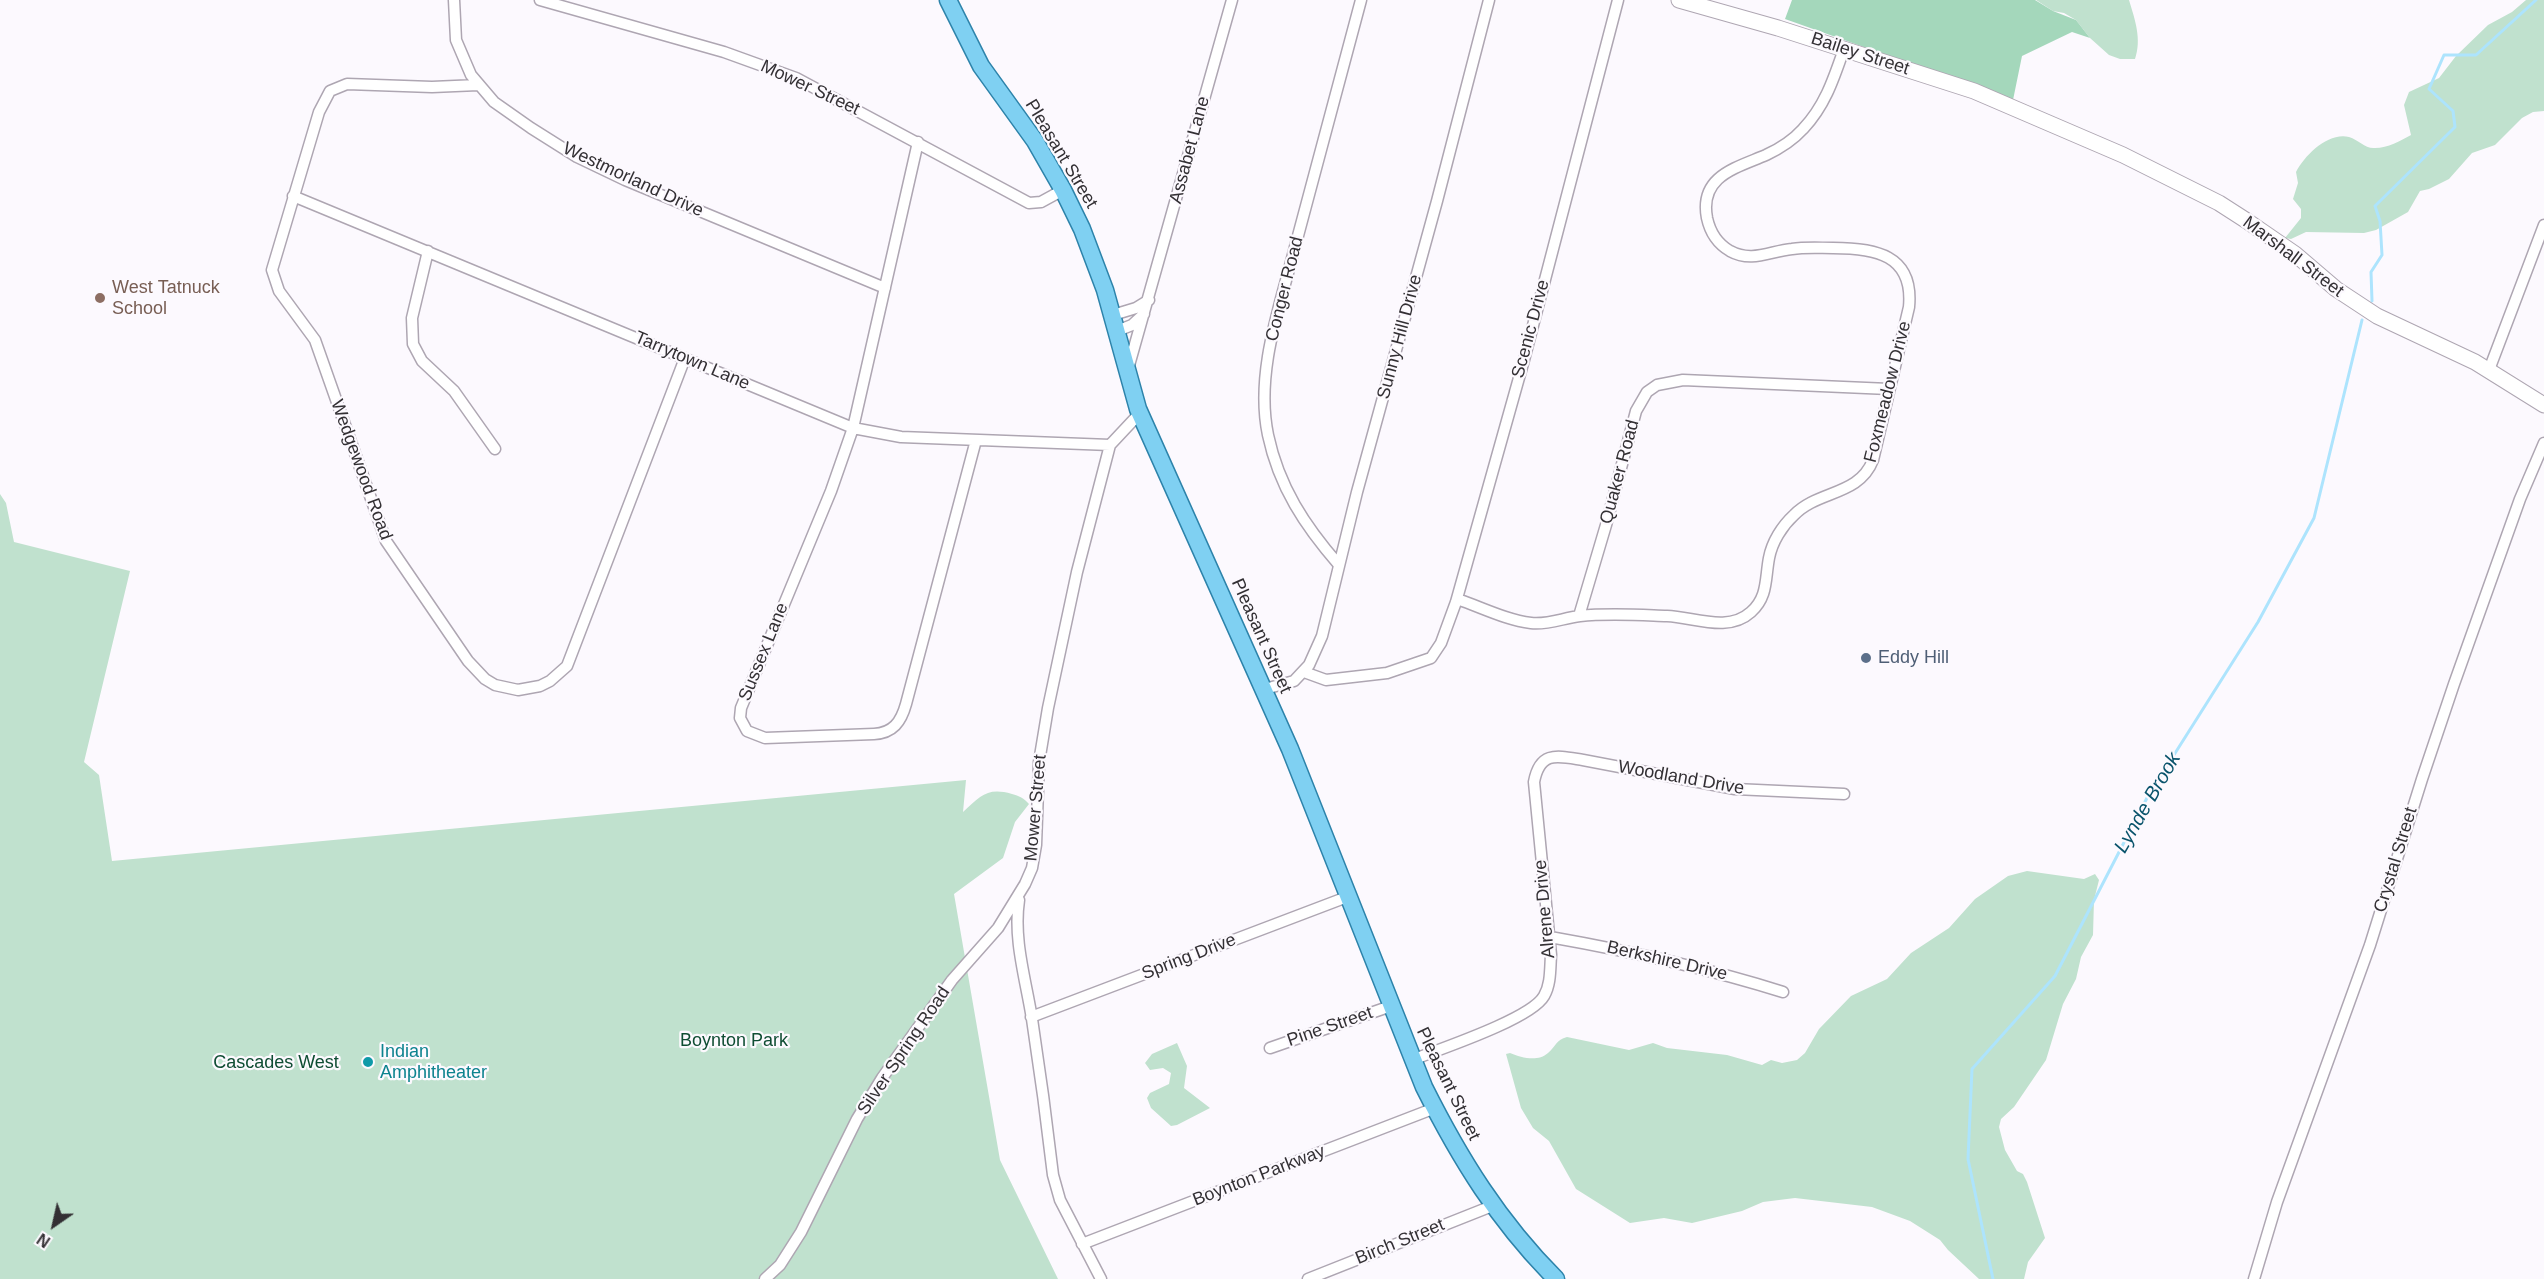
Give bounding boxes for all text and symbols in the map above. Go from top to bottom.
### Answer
street label: Bailey Street [1808,28,1912,80]
street label: Mower Street [757,56,863,120]
street label: Assabet Lane [1165,94,1215,206]
street label: Pleasant Street [1020,96,1102,212]
street label: Westmorland Drive [559,138,707,222]
street label: Marshall Street [2238,212,2348,302]
street label: Conger Road [1262,234,1308,344]
street label: Sunny Hill Drive [1373,272,1427,402]
place label: West Tatnuck School [112,277,220,320]
street label: Scenic Drive [1507,277,1555,381]
marker: West Tatnuck School [93,291,107,305]
street label: Foxmeadow Drive [1860,319,1916,465]
street label: Tarrytown Lane [631,327,753,395]
street label: Wedgewood Road [326,397,396,543]
street label: Quaker Road [1596,417,1644,527]
street label: Pleasant Street [1226,575,1296,697]
street label: Sussex Lane [734,600,794,704]
place label: Eddy Hill [1878,647,1949,669]
marker: Eddy Hill [1859,651,1873,665]
water label: Lynde Brook [2110,749,2186,857]
street label: Mower Street [1021,754,1051,862]
street label: Woodland Drive [1616,756,1746,800]
street label: Crystal Street [2370,805,2422,915]
street label: Alrene Drive [1530,859,1560,959]
street label: Spring Drive [1139,929,1239,985]
street label: Berkshire Drive [1605,937,1729,985]
street label: Silver Spring Road [853,983,955,1119]
street label: Pine Street [1284,1002,1376,1052]
street label: Pleasant Street [1411,1024,1485,1144]
park label: Boynton Park [680,1030,788,1052]
place label: Indian Amphitheater [380,1041,487,1084]
park label: Cascades West [213,1052,339,1074]
marker: Indian Amphitheater [361,1055,375,1069]
street label: Boynton Parkway [1190,1141,1328,1211]
north arrow [24,1195,84,1255]
street label: Birch Street [1352,1214,1448,1270]
text: N [34,1230,53,1251]

